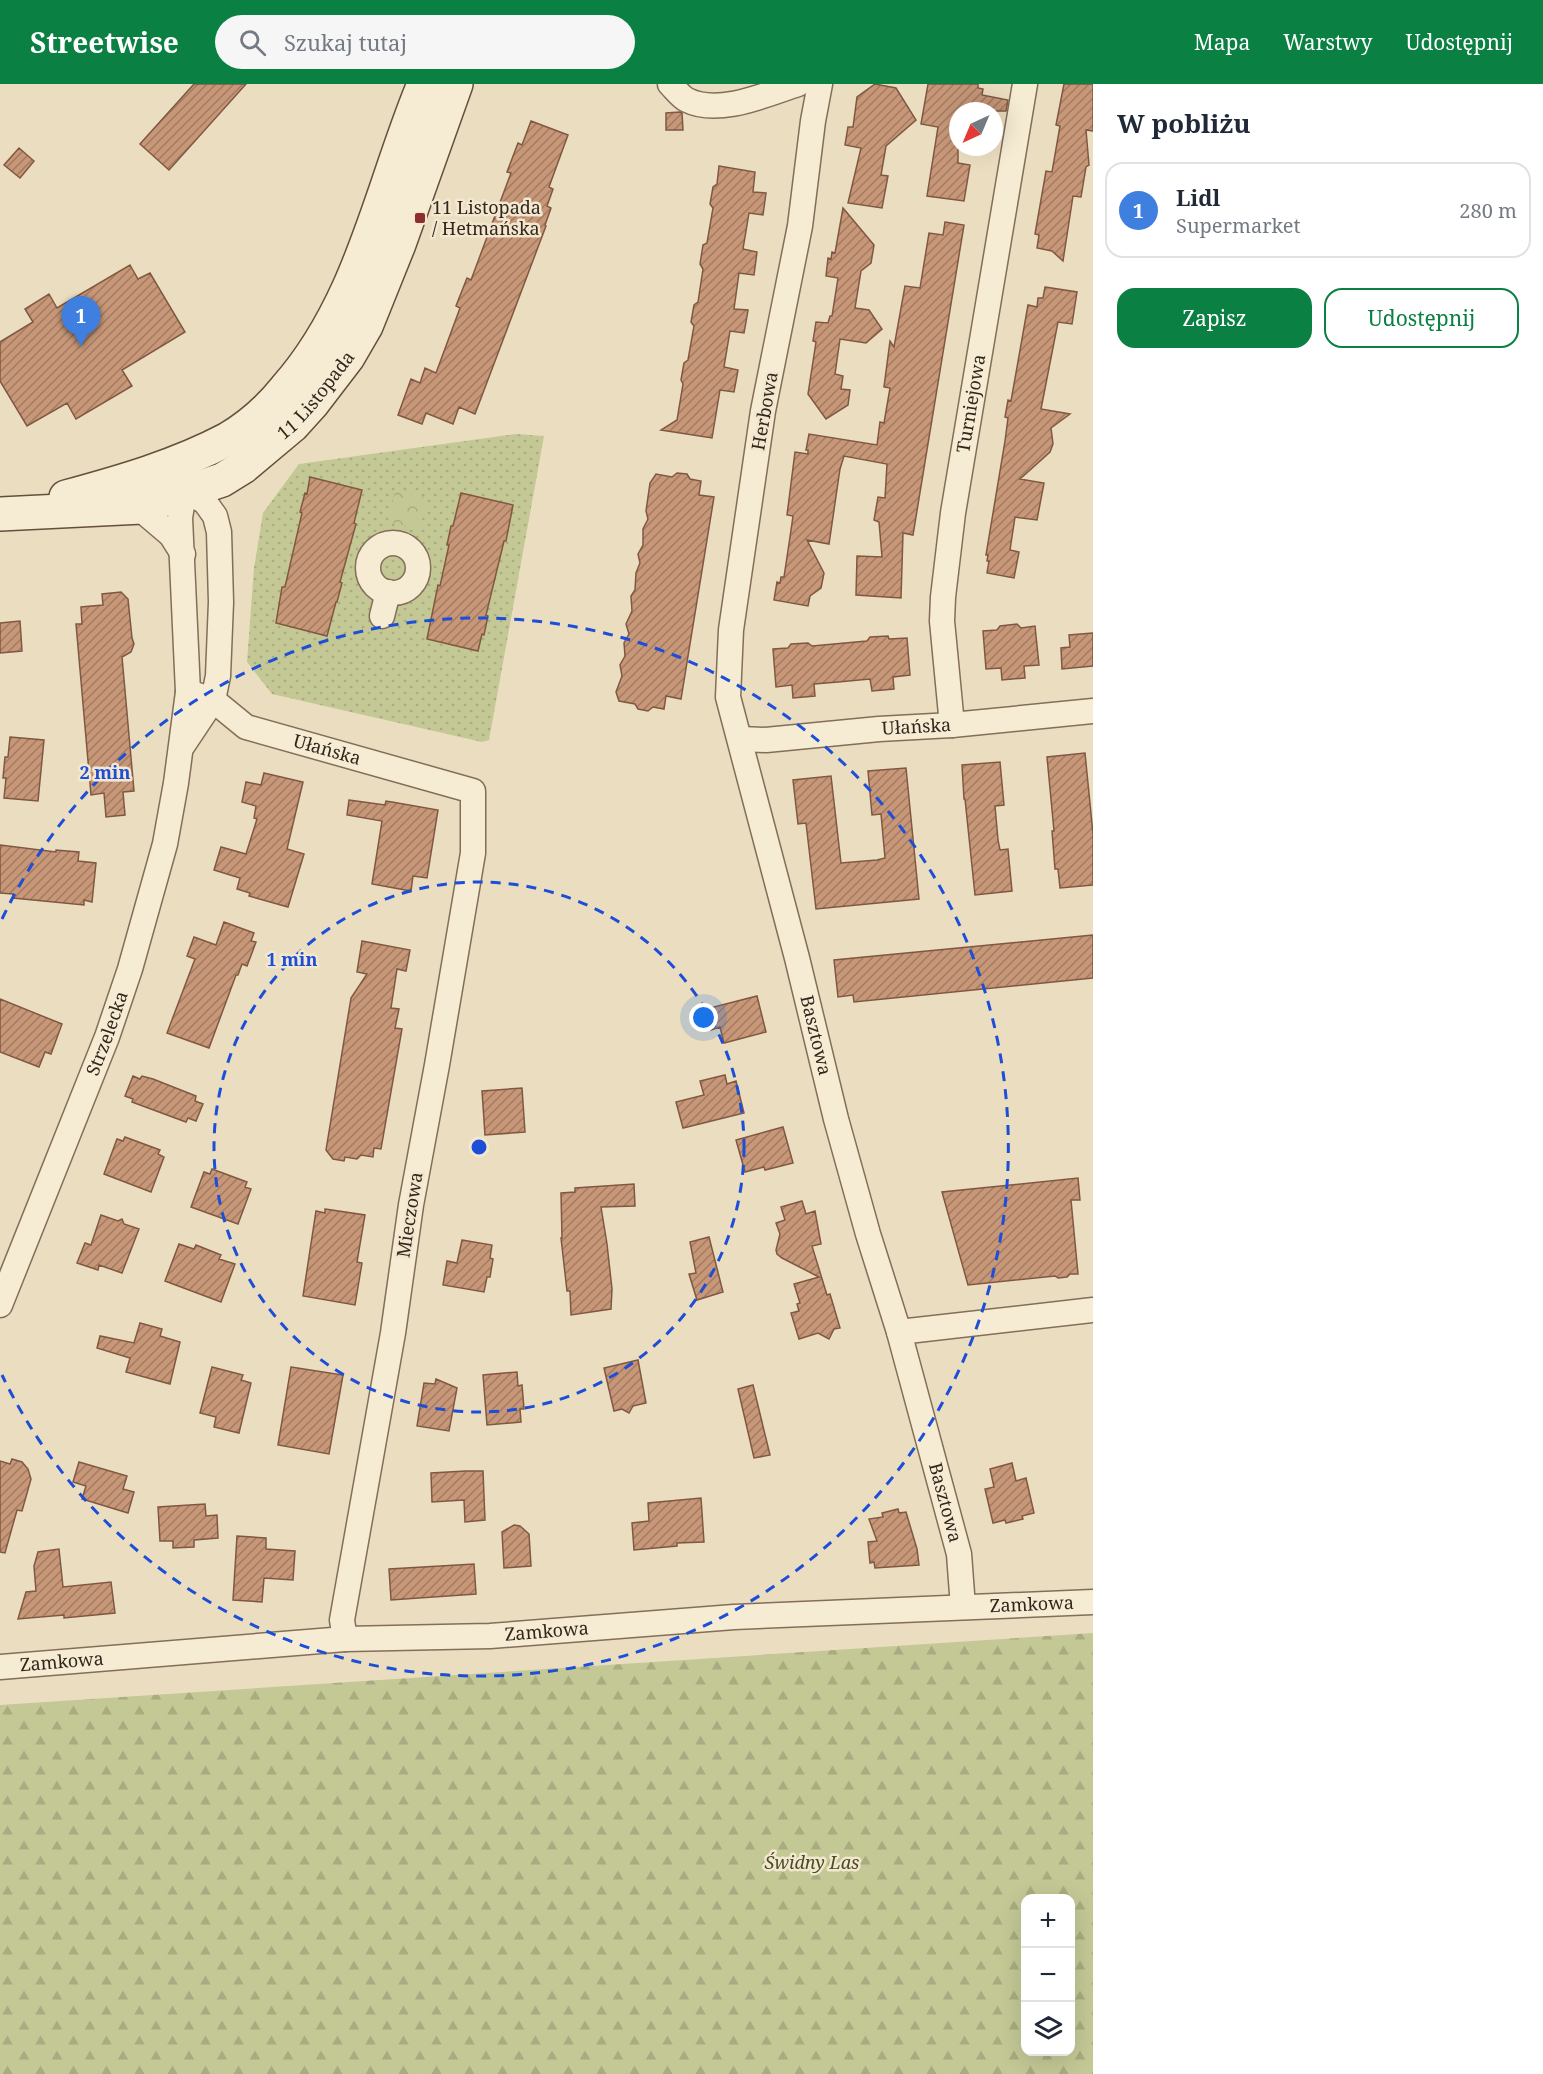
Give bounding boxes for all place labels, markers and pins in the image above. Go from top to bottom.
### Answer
place label: 11 Listopada / Hetmańska [432,195,541,240]
marker: 11 Listopada / Hetmańska [413,211,427,225]
pin: 1 [62,296,100,346]
centre of rings [469,1137,489,1157]

